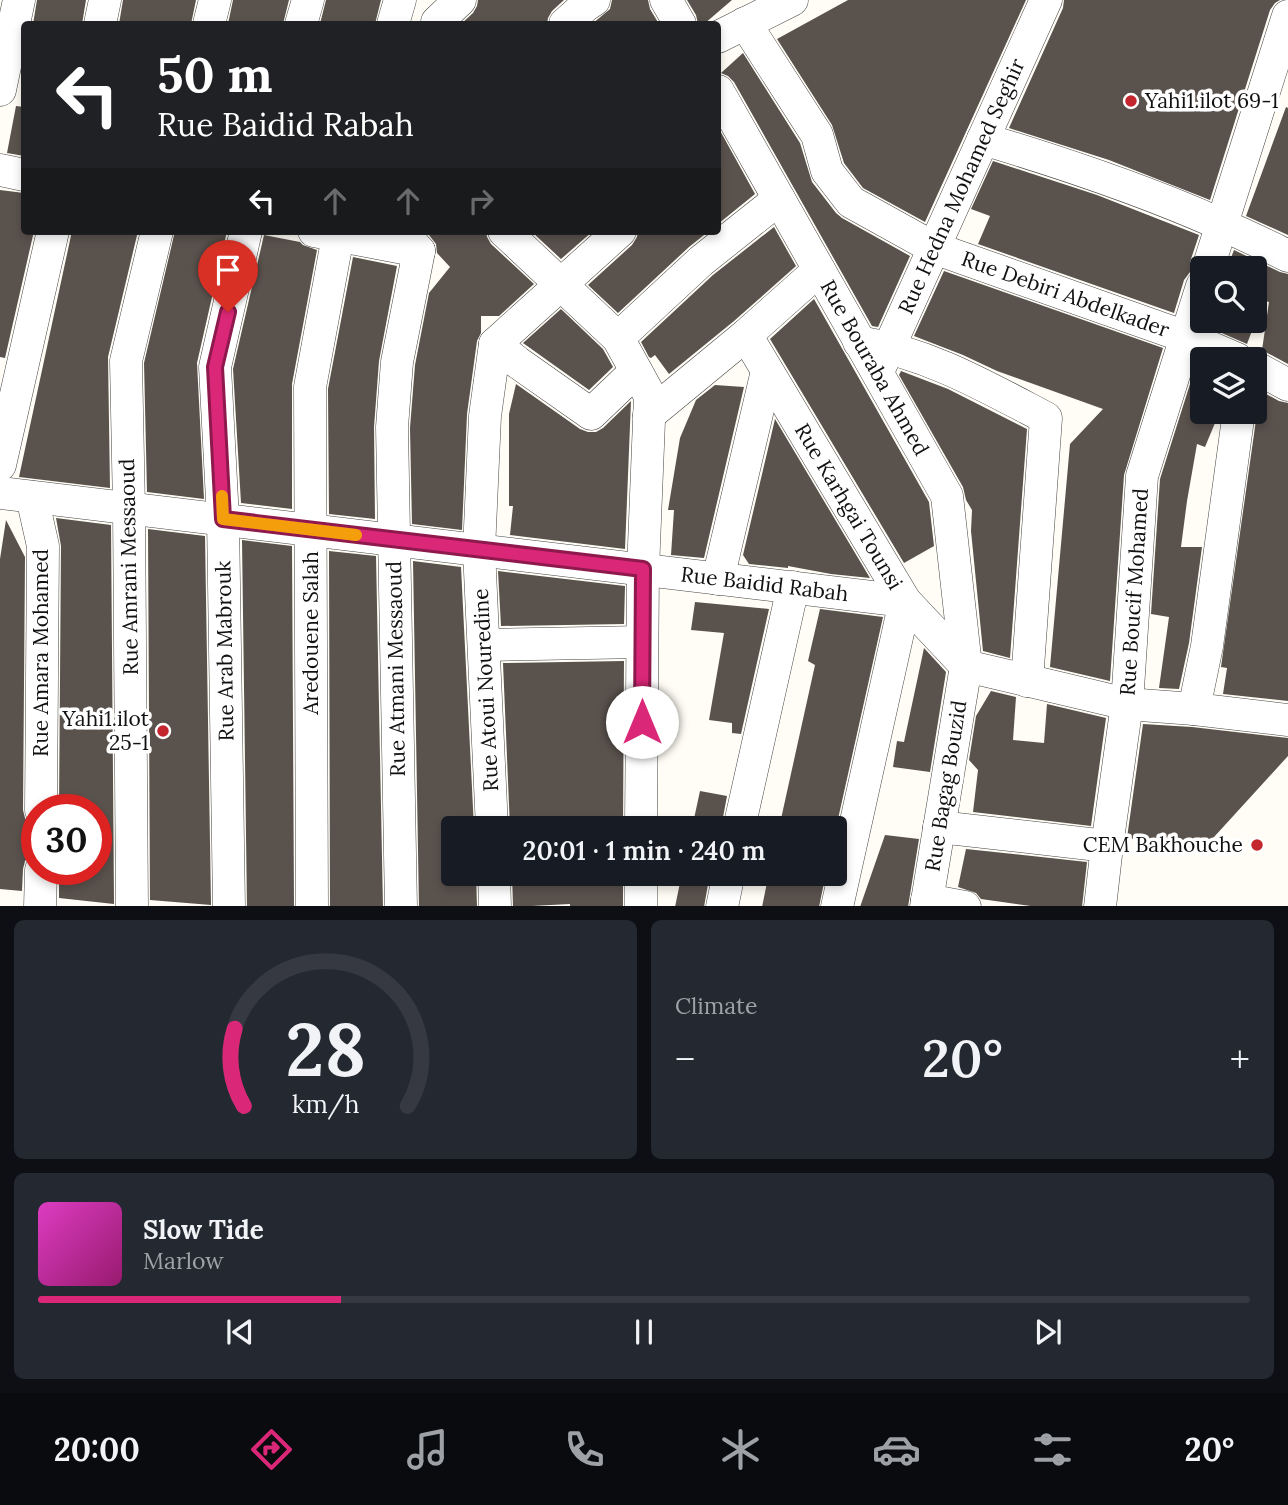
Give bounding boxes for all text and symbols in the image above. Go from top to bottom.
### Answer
text: 50 m [157,43,273,105]
icon: left [42,49,133,140]
street label: Rue Hedna Mohamed Seghir [892,54,1031,318]
place label: Yahi1.ilot 69-1 [1144,87,1279,114]
marker: Yahi1.ilot 69-1 [1123,93,1139,109]
text: Rue Baidid Rabah [157,104,414,145]
icon: left [243,182,281,220]
icon: ahead [316,182,354,220]
icon: ahead [389,182,427,220]
icon: right [462,182,500,220]
pin [198,240,258,312]
street label: Rue Debiri Abdelkader [958,245,1173,343]
icon: arrive [209,251,247,289]
map controls [1190,256,1267,424]
button: search [1190,256,1267,333]
street label: Rue Bouraba Ahmed [815,275,935,460]
button: layers [1190,347,1267,424]
street label: Rue Karhgai Tounsi [789,418,909,595]
street label: Rue Amrani Messaoud [113,458,144,676]
street label: Rue Boucif Mohamed [1114,487,1154,697]
street label: Rue Amara Mohamed [27,549,54,757]
street label: Aredouene Salah [297,551,324,716]
street label: Rue Arab Mabrouk [209,560,240,742]
street label: Rue Baidid Rabah [679,560,850,607]
street label: Rue Atmani Messaoud [380,561,411,777]
street label: Rue Atoui Nouredine [467,588,504,792]
position arrow [605,685,679,759]
street label: Rue Bagag Bouzid [919,698,972,874]
place label: Yahi1.ilot 25-1 [62,705,150,756]
marker: Yahi1.ilot 25-1 [155,723,171,739]
speed limit sign: 30 [21,794,112,885]
place label: CEM Bakhouche [1083,831,1243,858]
text: 20:01 · 1 min · 240 m [523,834,765,867]
marker: CEM Bakhouche [1249,837,1265,853]
text: Climate [675,991,757,1020]
text: 28 [285,1003,366,1096]
text: 20° [922,1025,1003,1091]
text: − [675,1035,695,1083]
text: + [1230,1035,1250,1083]
text: km/h [292,1087,359,1119]
text: Slow Tide [143,1213,264,1246]
text: Marlow [143,1246,224,1275]
icon: previous [221,1313,259,1351]
icon: pause [625,1313,663,1351]
icon: next [1029,1313,1067,1351]
icon: directions [247,1425,296,1474]
icon: music [403,1425,452,1474]
icon: phone [560,1425,609,1474]
icon: climate [716,1425,765,1474]
icon: car [872,1425,921,1474]
icon: filters [1028,1425,1077,1474]
text: 20:00 [54,1429,140,1470]
text: 20° [1185,1429,1234,1470]

